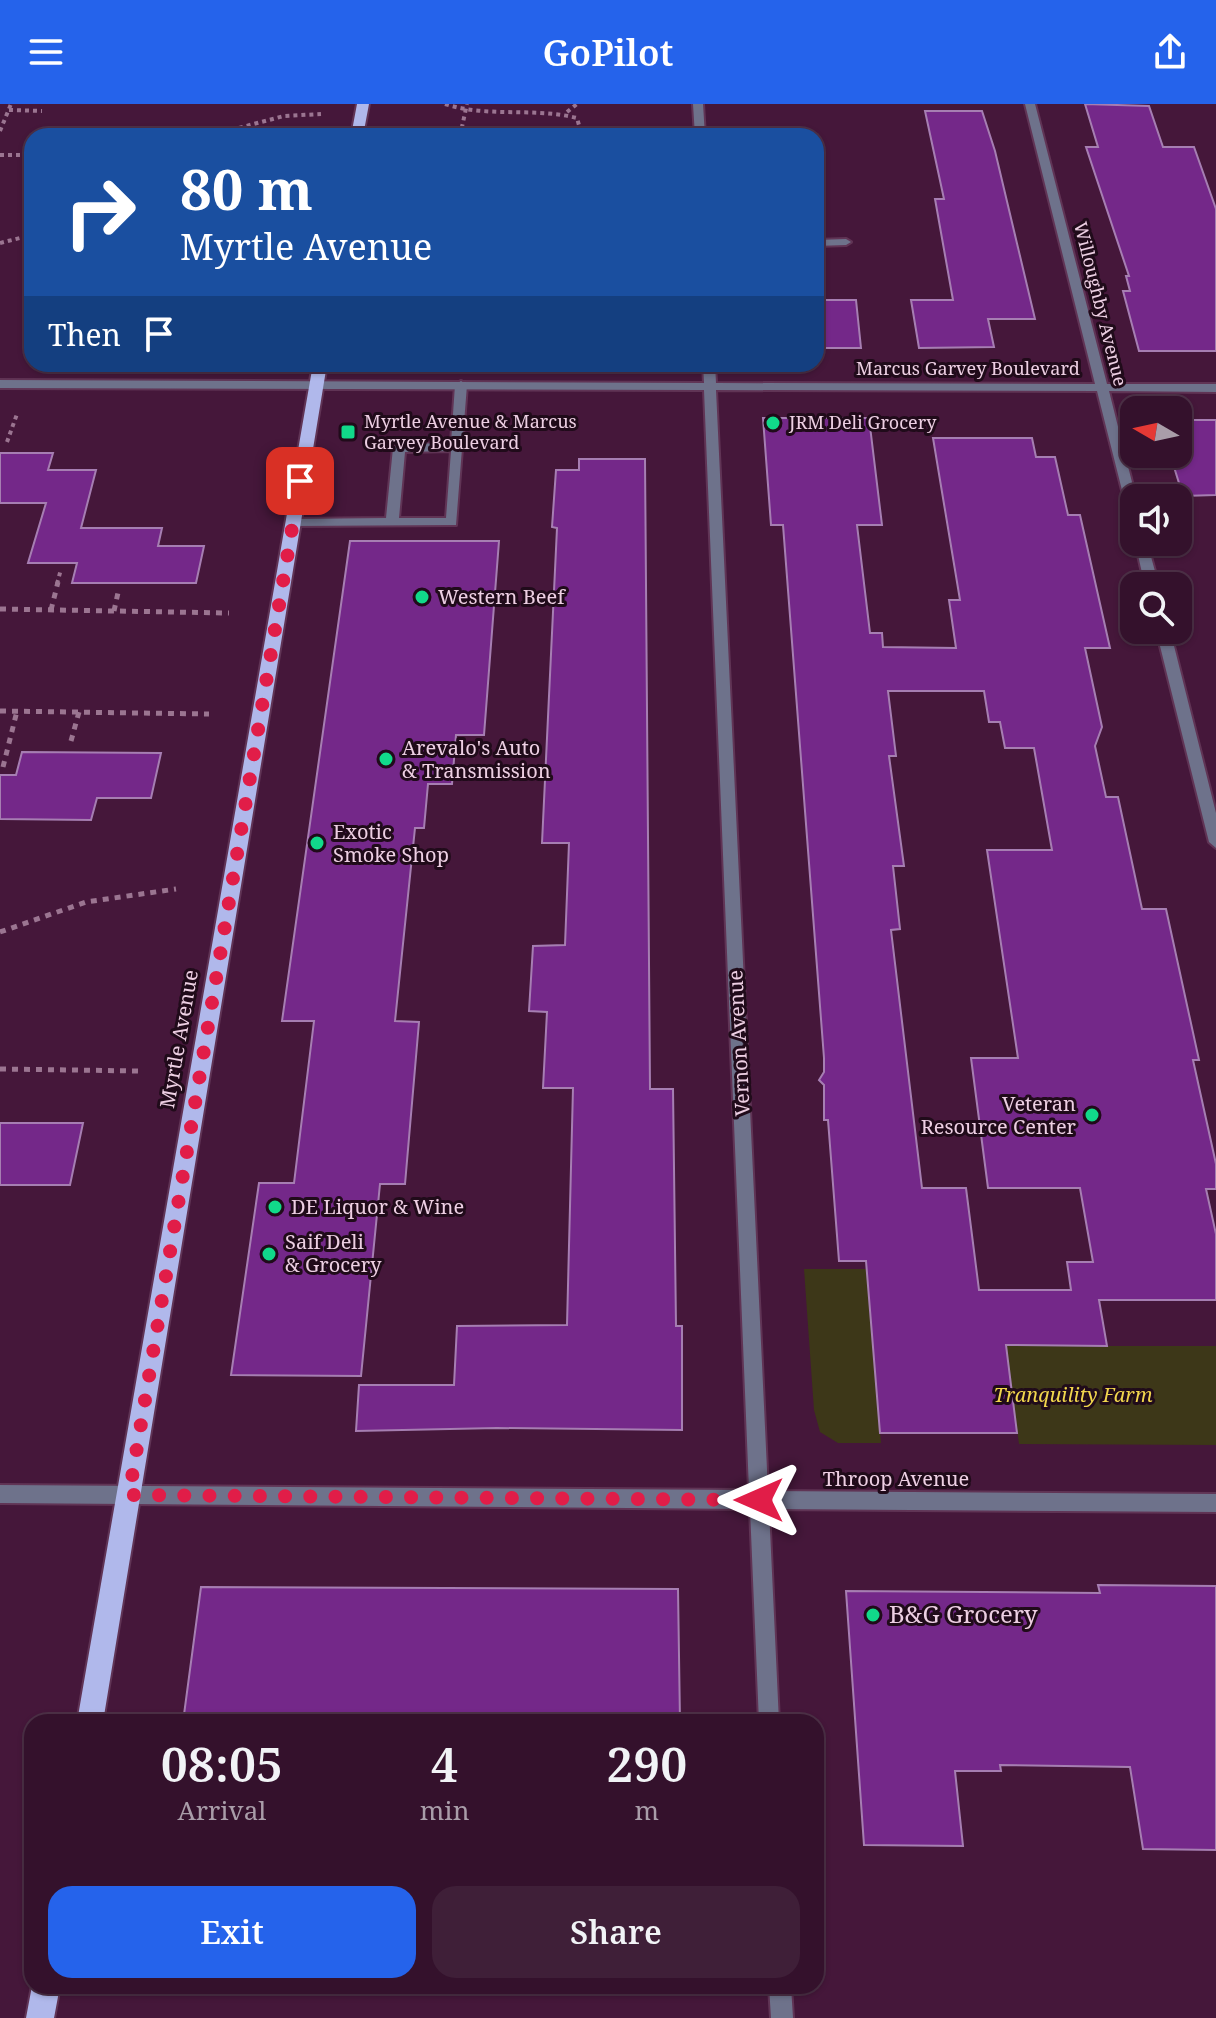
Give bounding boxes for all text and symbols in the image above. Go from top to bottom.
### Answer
text: GoPilot [543,28,673,77]
icon: menu [24,30,68,74]
icon: share [1148,30,1192,74]
text: 80 m [180,150,313,226]
icon: right [48,160,152,264]
street label: Willoughby Avenue [1069,219,1133,388]
text: Myrtle Avenue [180,222,432,271]
icon: arrive [137,312,181,356]
text: Then [48,314,121,355]
street label: Marcus Garvey Boulevard [856,356,1080,380]
north arrow [1120,396,1192,468]
map controls [1120,396,1192,644]
place label: Myrtle Avenue & Marcus Garvey Boulevard [364,409,577,454]
place label: JRM Deli Grocery [788,410,937,434]
marker: JRM Deli Grocery [764,414,782,432]
marker: Myrtle Avenue & Marcus Garvey Boulevard [339,423,357,441]
pin [266,447,334,515]
icon: arrive [278,459,322,503]
button: sound [1120,484,1192,556]
button: search [1120,572,1192,644]
place label: Western Beef [438,583,566,610]
marker: Western Beef [413,588,431,606]
place label: Arevalo's Auto & Transmission [402,734,551,784]
marker: Arevalo's Auto & Transmission [377,750,395,768]
place label: Exotic Smoke Shop [333,818,449,868]
marker: Exotic Smoke Shop [308,834,326,852]
street label: Myrtle Avenue [153,968,204,1110]
street label: Vernon Avenue [721,969,756,1117]
place label: Veteran Resource Center [921,1090,1077,1140]
marker: Veteran Resource Center [1083,1106,1101,1124]
place label: DE Liquor & Wine [291,1193,464,1220]
marker: DE Liquor & Wine [266,1198,284,1216]
place label: Saif Deli & Grocery [285,1228,382,1278]
marker: Saif Deli & Grocery [260,1245,278,1263]
park label: Tranquility Farm [993,1381,1153,1408]
position arrow [717,1458,801,1542]
street label: Throop Avenue [823,1465,969,1492]
place label: B&G Grocery [889,1597,1038,1630]
marker: B&G Grocery [864,1606,882,1624]
text: 08:05 [161,1731,283,1796]
text: 4 [431,1731,458,1796]
text: 290 [606,1731,687,1796]
text: Arrival [177,1792,266,1828]
text: min [420,1792,469,1828]
text: m [634,1792,659,1828]
button: Exit [48,1886,416,1978]
button: Share [432,1886,800,1978]

